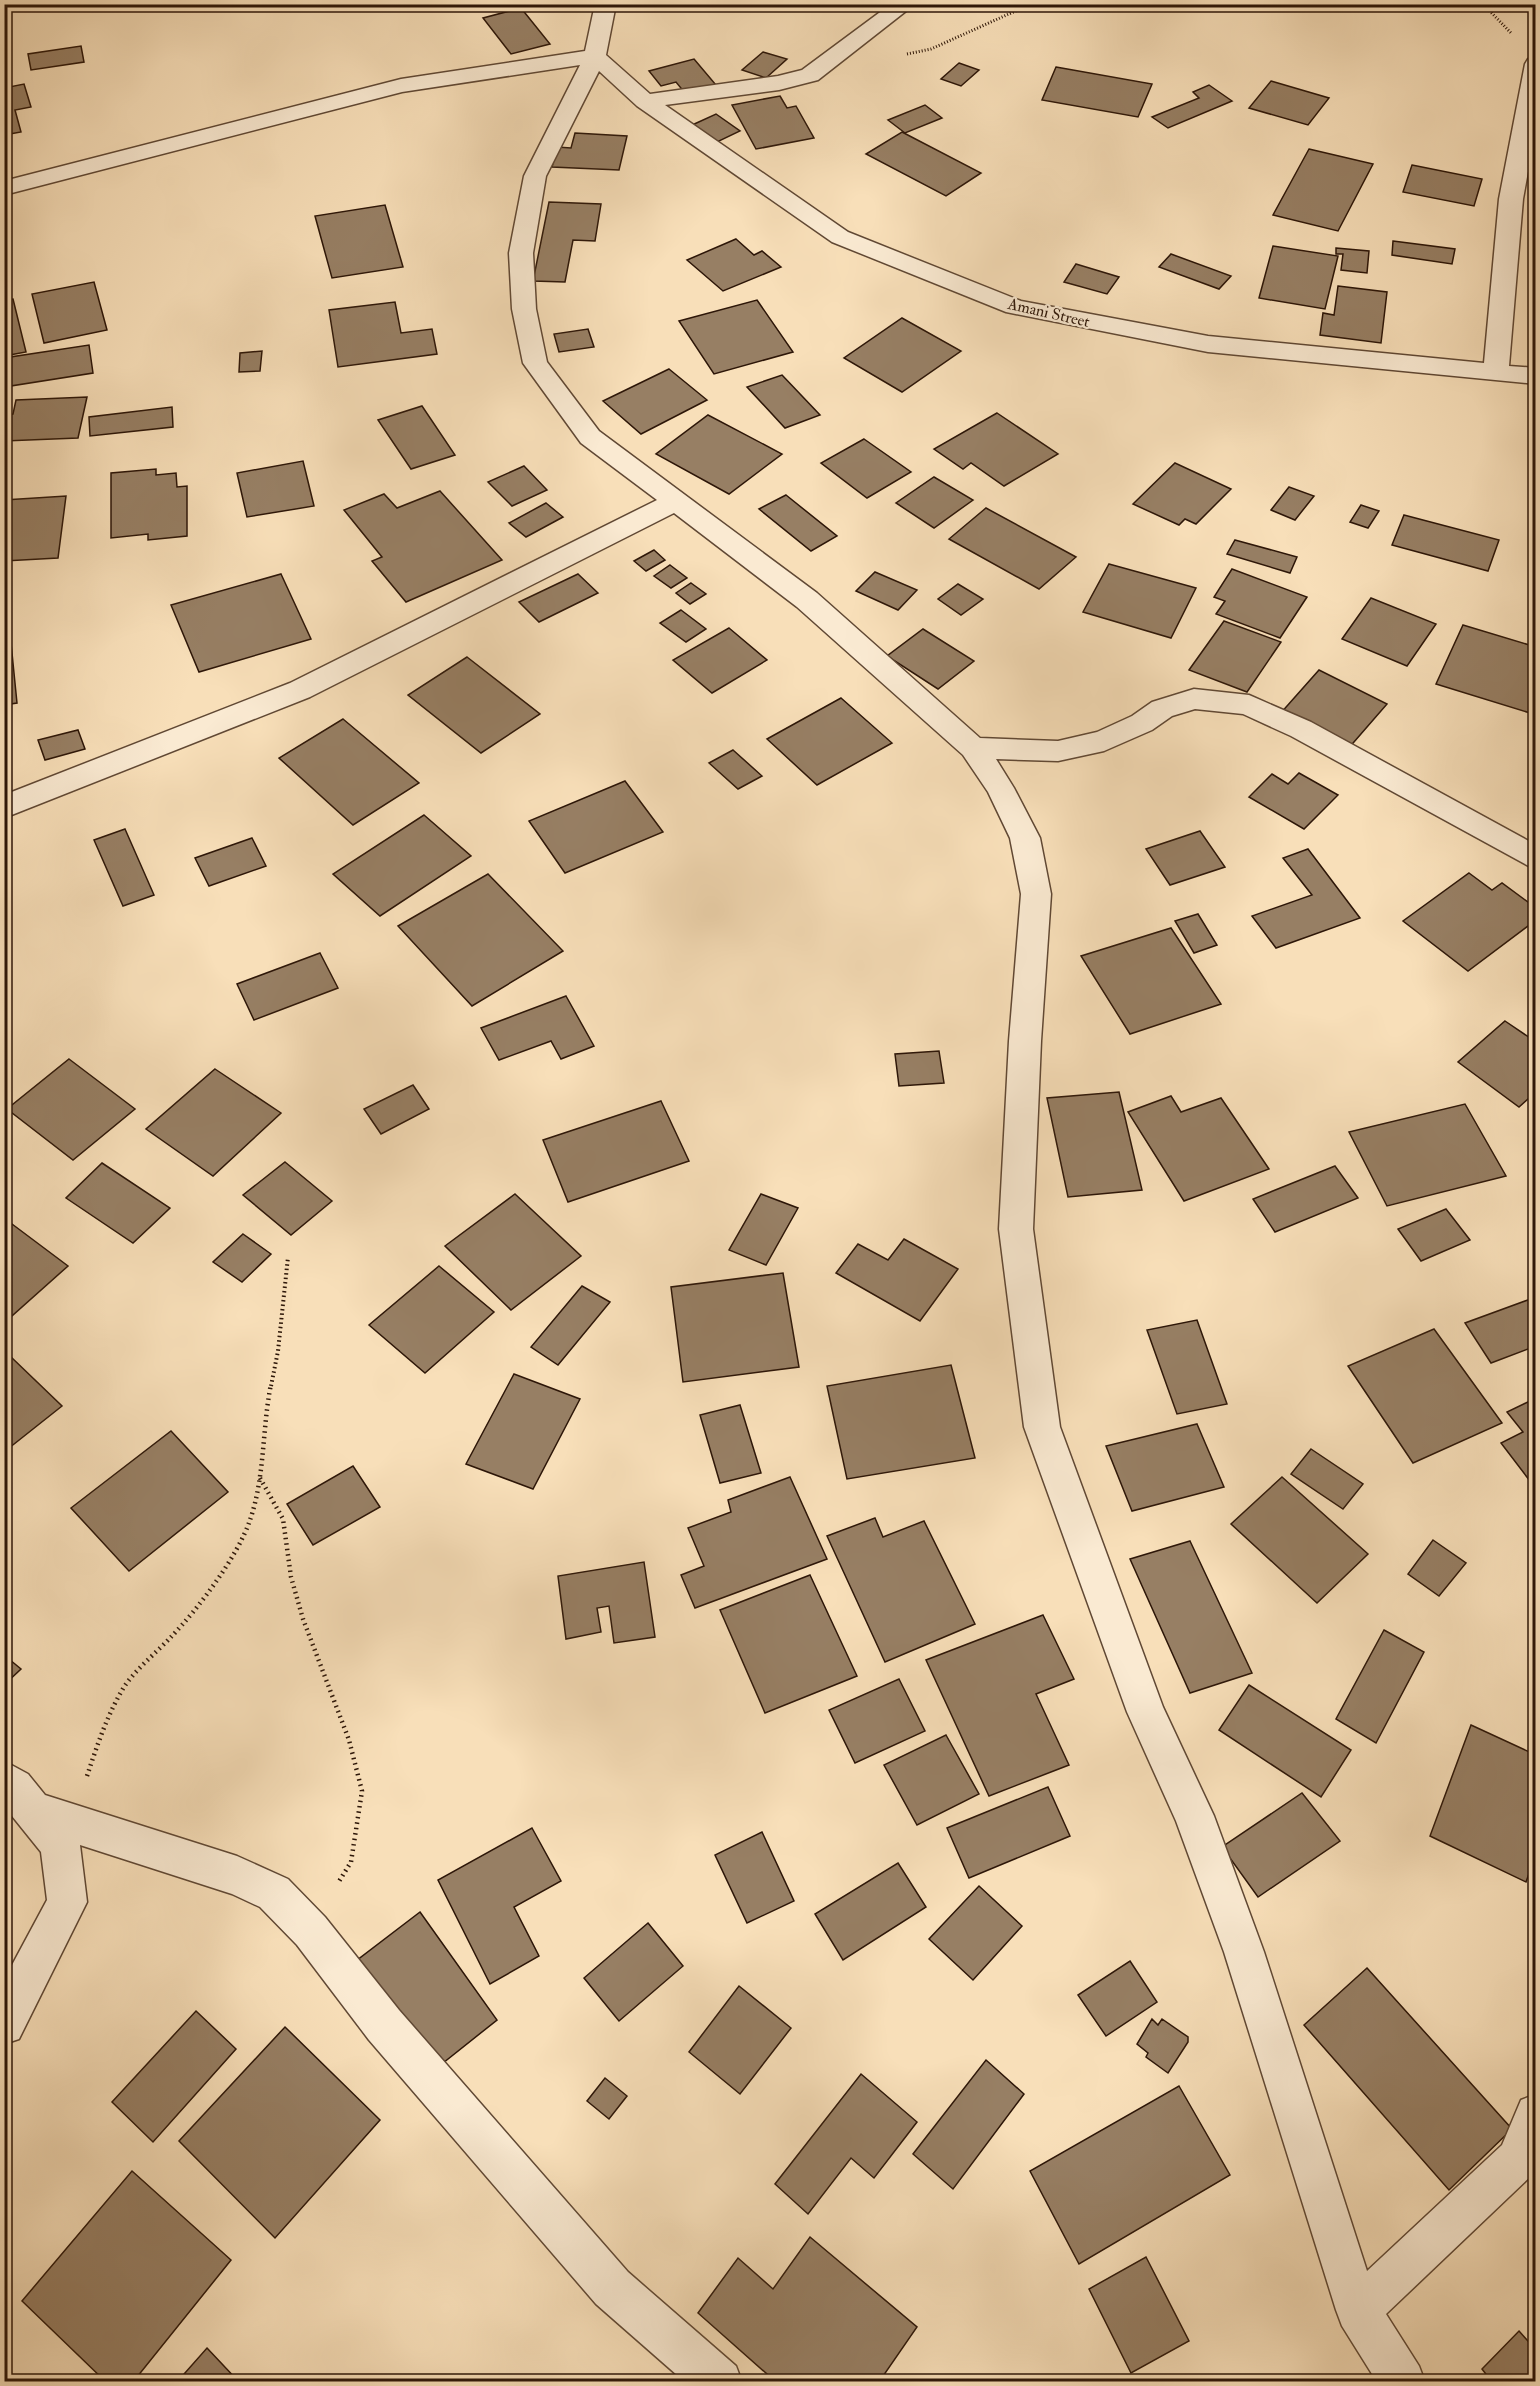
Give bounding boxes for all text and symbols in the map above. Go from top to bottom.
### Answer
street label: Amani Street [1005,294,1092,332]

